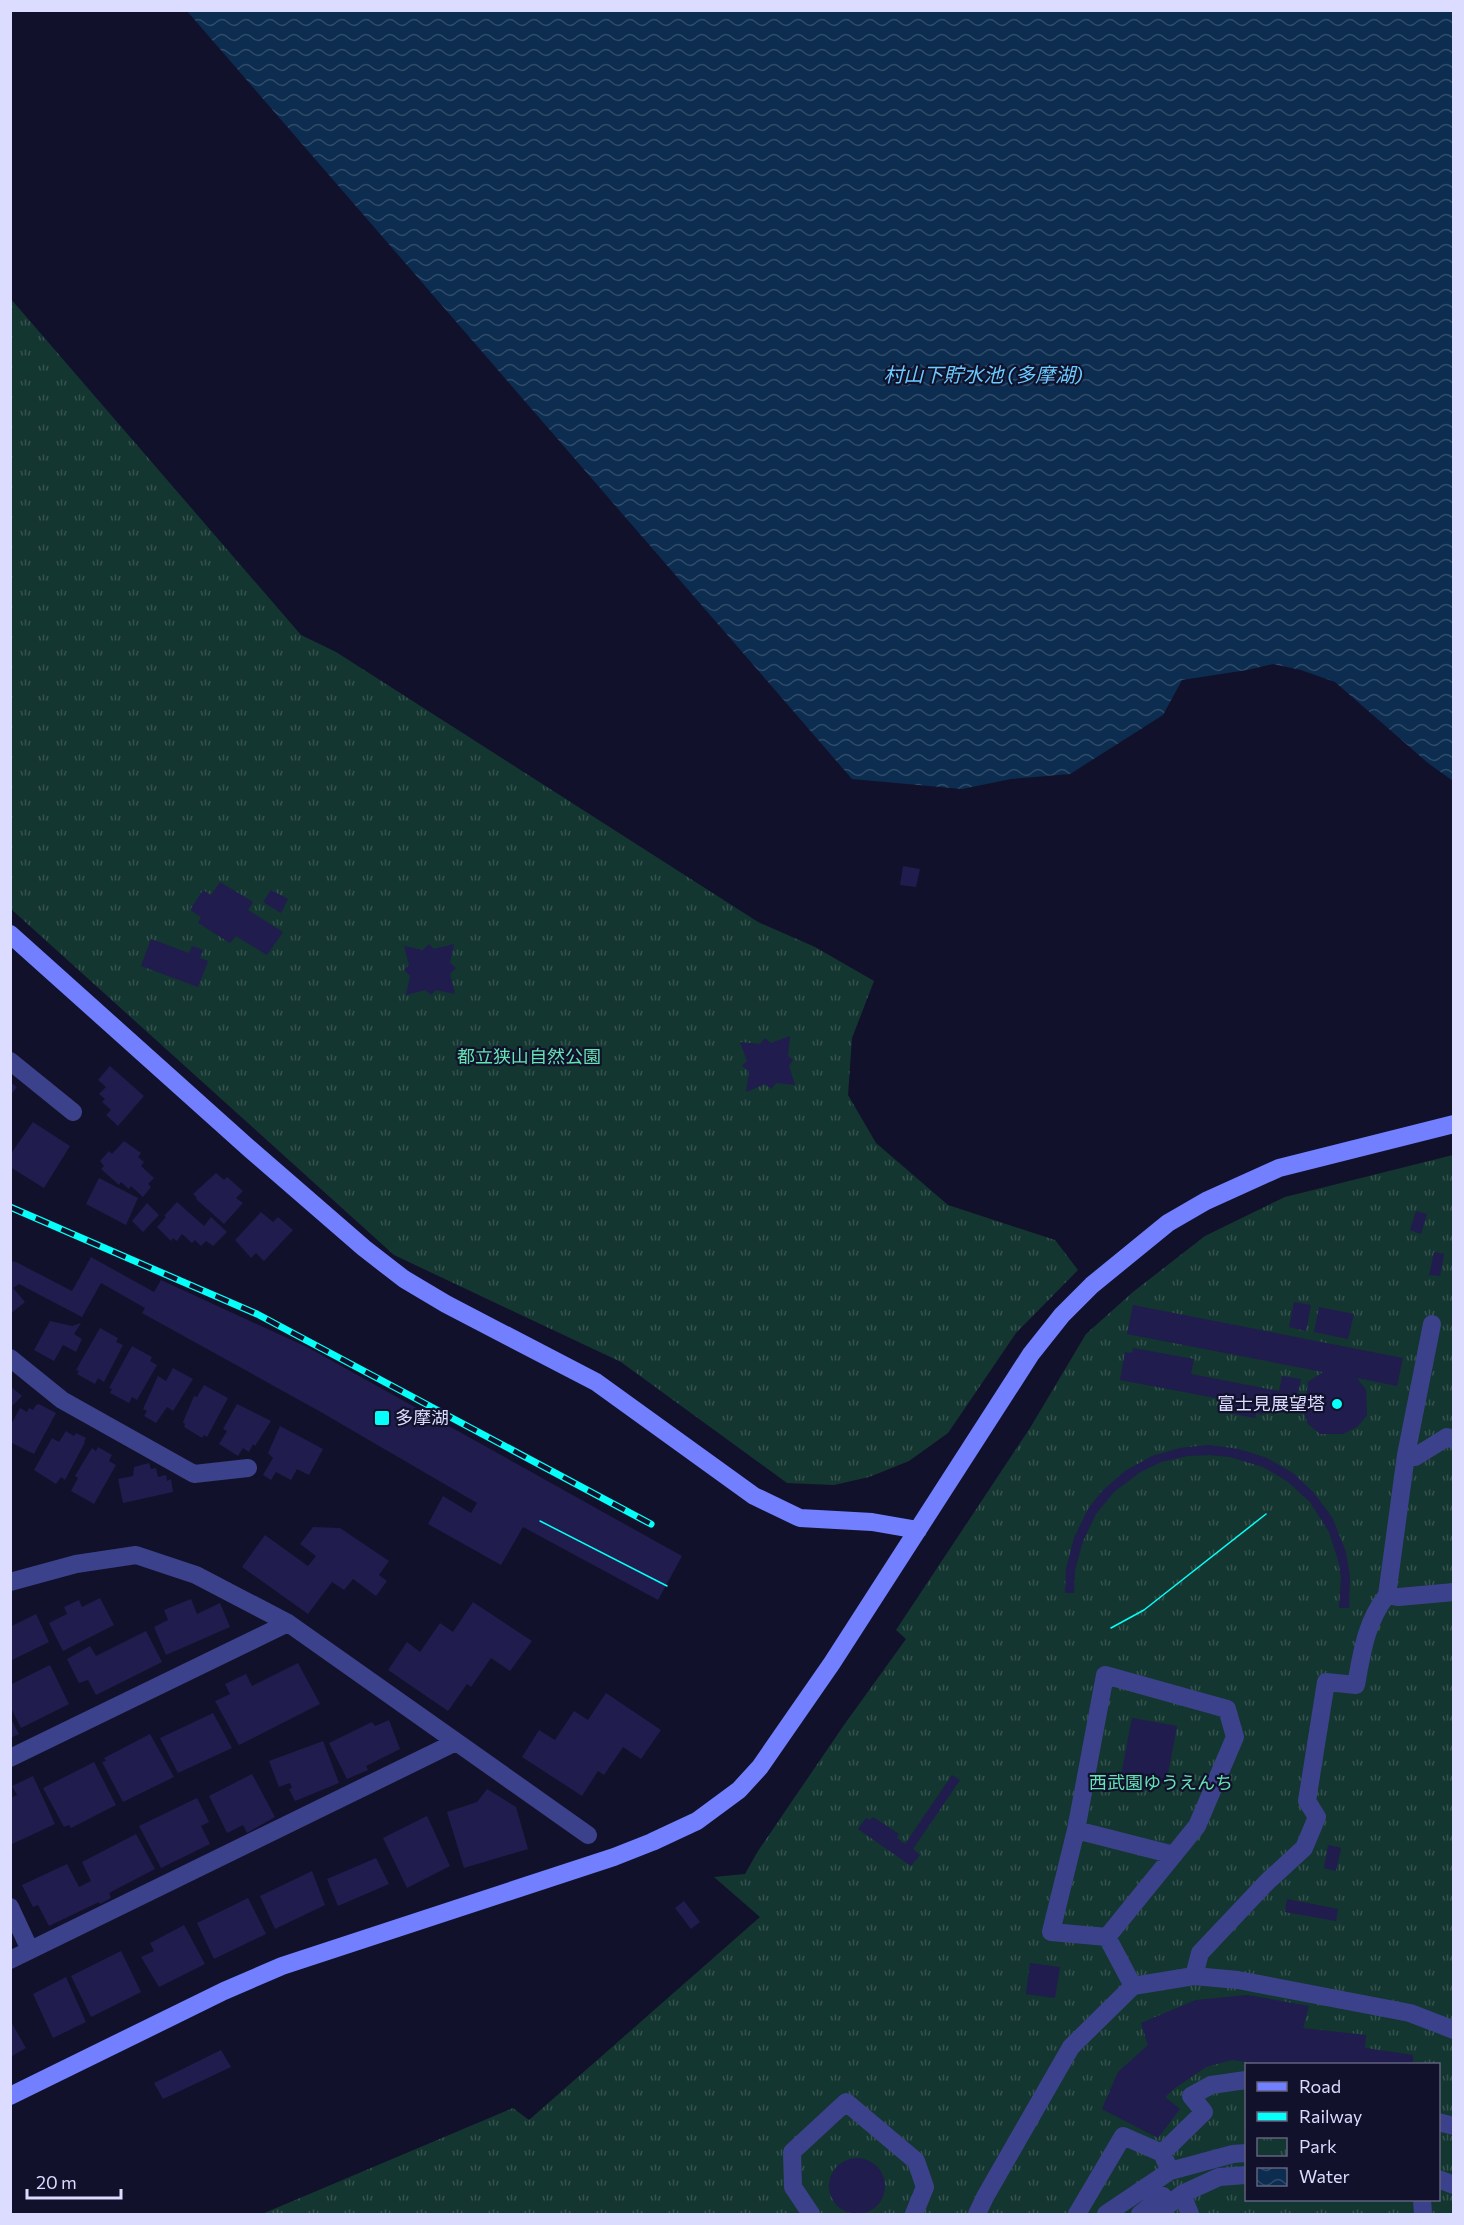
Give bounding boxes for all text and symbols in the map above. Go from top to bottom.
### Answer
water label: 村山下貯水池 (多摩湖) [883,362,1083,386]
park label: 都立狭山自然公園 [457,1045,601,1067]
place label: 富士見展望塔 [1217,1392,1325,1414]
marker: 富士見展望塔 [1330,1397,1344,1411]
place label: 多摩湖 [395,1406,449,1428]
marker: 多摩湖 [373,1409,391,1427]
park label: 西武園ゆうえんち [1089,1771,1233,1793]
legend [1245,2063,1440,2201]
text: Road [1299,2075,1341,2097]
text: Railway [1299,2105,1362,2127]
text: Park [1299,2135,1337,2157]
scale bar [27,2162,122,2200]
text: Water [1299,2165,1350,2187]
text: 20 m [36,2171,77,2193]

